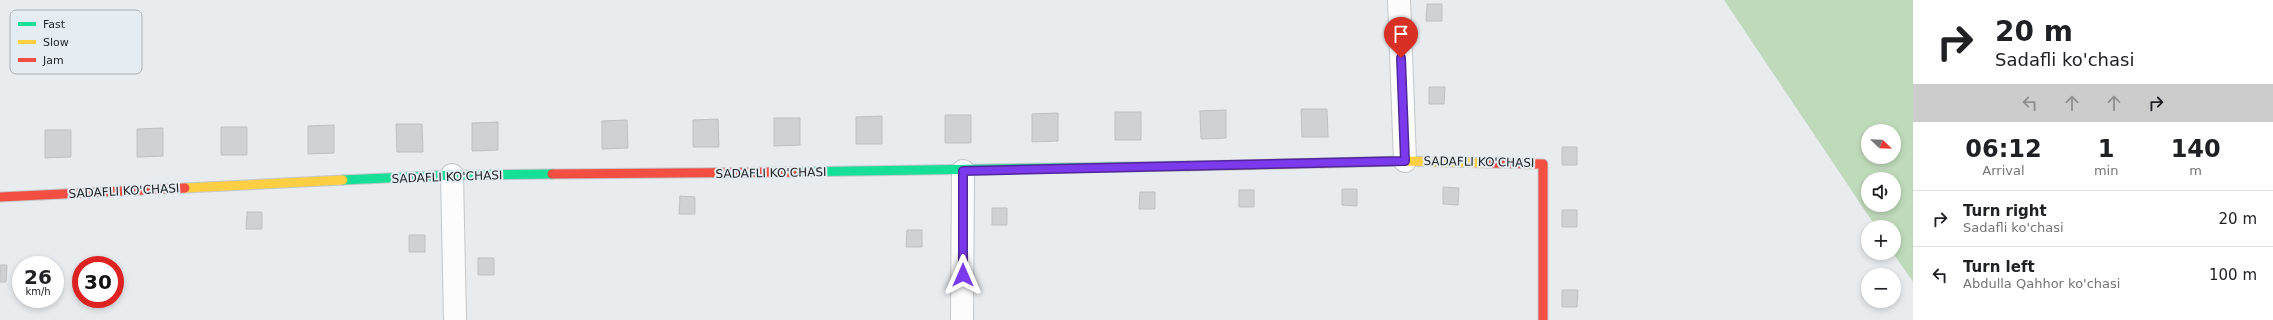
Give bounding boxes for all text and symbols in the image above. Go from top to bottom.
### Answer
legend [10,10,142,74]
text: 20 m [1995,15,2073,48]
icon: right [1929,16,1981,68]
pin [1384,17,1418,58]
text: Fast [43,18,66,31]
icon: arrive [1390,23,1412,45]
text: Slow [43,36,69,49]
text: Sadafli ko'chasi [1995,49,2134,70]
text: Jam [42,54,64,67]
icon: left [2019,92,2041,114]
icon: ahead [2061,92,2083,114]
icon: ahead [2103,92,2125,114]
icon: right [2145,92,2167,114]
north arrow [1861,124,1901,164]
map controls [1861,124,1901,308]
text: 06:12 [1965,135,2042,163]
text: 1 [2098,135,2114,163]
text: 140 [2171,135,2221,163]
street label: SADAFLI KO'CHASI [1423,154,1535,170]
text: Arrival [1982,163,2025,178]
text: min [2094,163,2118,178]
text: m [2189,163,2202,178]
street label: SADAFLI KO'CHASI [715,165,827,181]
street label: SADAFLI KO'CHASI [391,168,503,186]
button: sound [1861,172,1901,212]
street label: SADAFLI KO'CHASI [68,181,180,201]
text: Turn right [1963,202,2047,220]
icon: right [1929,208,1951,230]
text: 20 m [2219,210,2257,228]
button: + [1861,220,1901,260]
text: Sadafli ko'chasi [1963,220,2064,235]
position arrow [942,254,984,296]
speed limit sign: 30 [72,256,124,308]
text: Turn left [1963,258,2035,276]
icon: left [1929,264,1951,286]
text: 26 [24,265,52,289]
text: 100 m [2209,266,2257,284]
button: − [1861,268,1901,308]
text: Abdulla Qahhor ko'chasi [1963,276,2120,291]
text: km/h [25,286,51,297]

